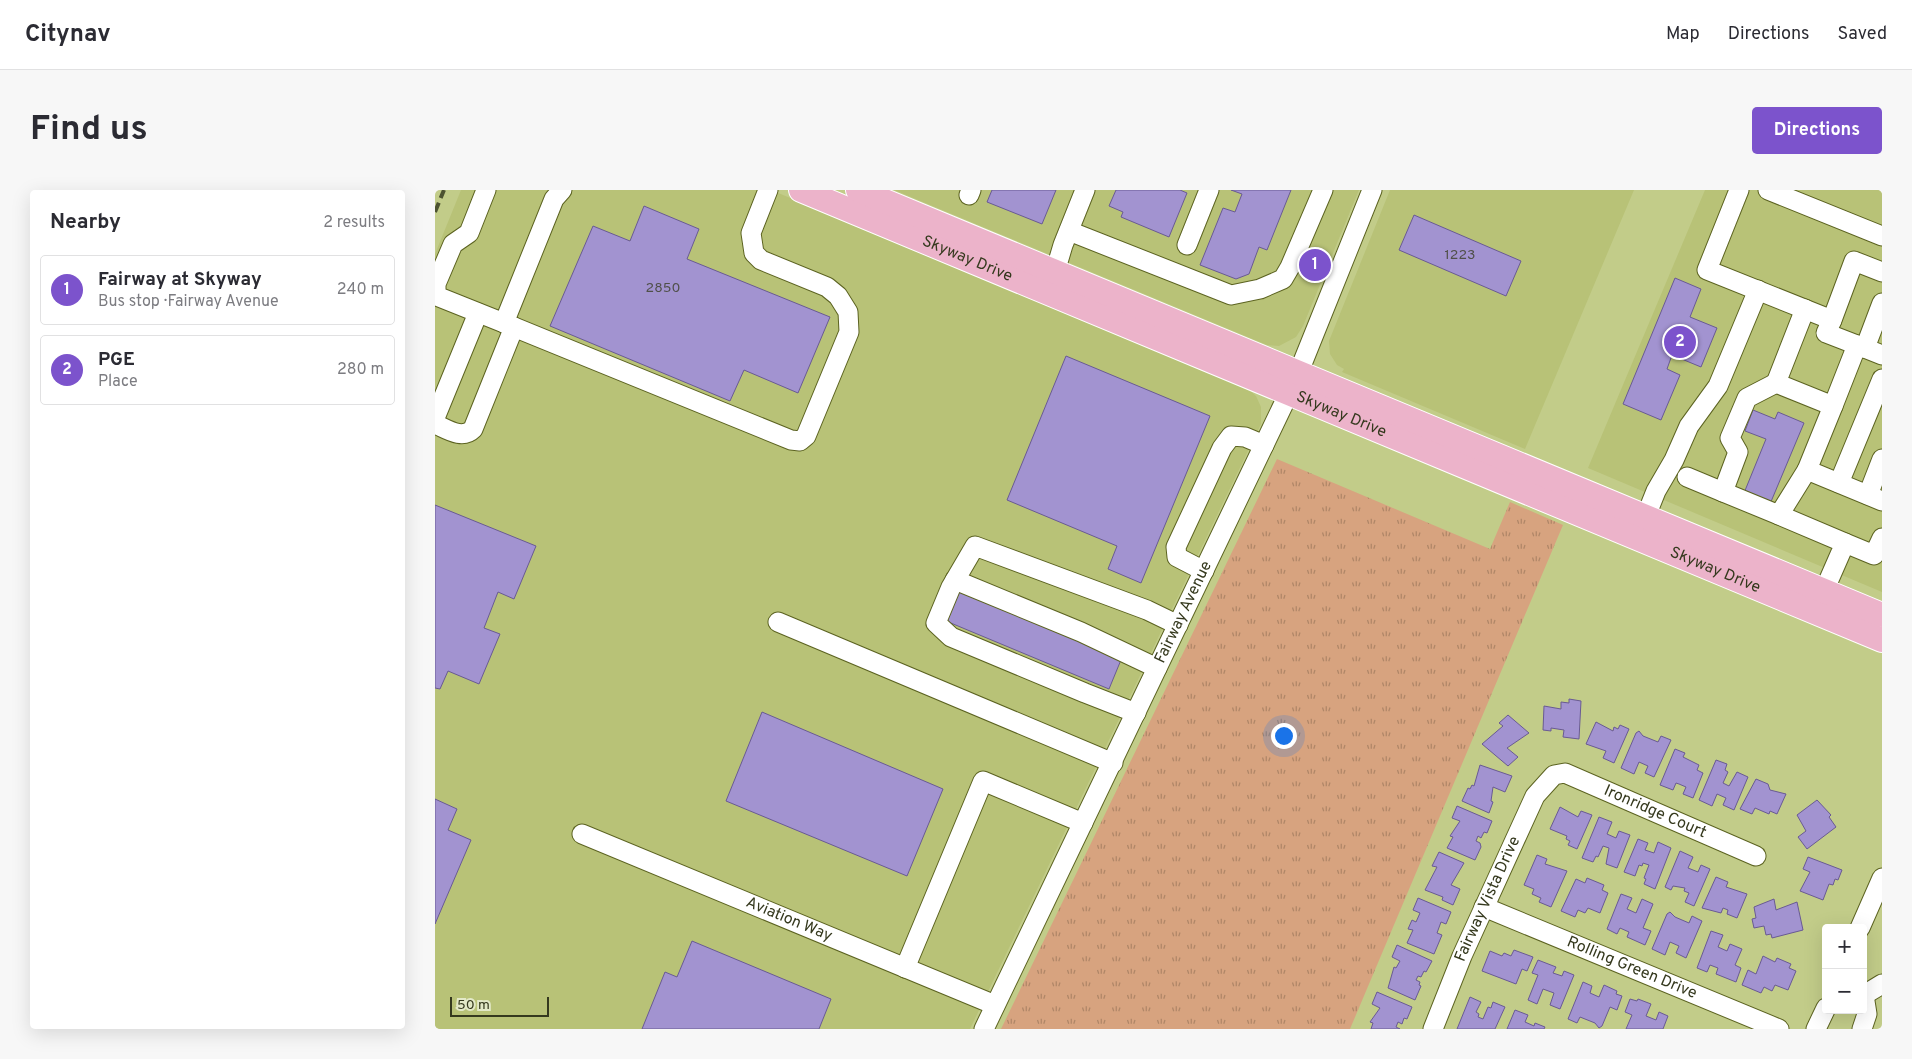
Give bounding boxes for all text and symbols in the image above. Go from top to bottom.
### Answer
text: Citynav [25,20,111,50]
text: Map [1666,23,1700,46]
text: Directions [1728,23,1810,46]
text: Saved [1838,23,1887,46]
button: Directions [1752,107,1882,154]
text: Find us [30,108,148,152]
text: Nearby [50,209,121,236]
text: 2 results [323,213,385,233]
street label: Skyway Drive [919,231,1015,287]
pin: 1 [1299,246,1331,284]
house number: 1223 [1445,247,1475,264]
text: Fairway at Skyway [98,268,262,292]
text: 1 [64,280,70,300]
text: 240 m [337,280,384,300]
house number: 2850 [646,280,680,297]
text: Bus stop · Fairway Avenue [98,292,279,312]
pin: 2 [1664,323,1696,361]
text: PGE [98,348,135,372]
text: 2 [62,360,72,380]
text: 280 m [337,360,384,380]
text: Place [98,372,138,392]
street label: Skyway Drive [1293,387,1389,443]
street label: Skyway Drive [1667,543,1763,598]
street label: Fairway Avenue [1151,558,1217,667]
your location [1271,723,1297,749]
street label: Ironridge Court [1601,781,1709,843]
street label: Fairway Vista Drive [1451,833,1525,965]
street label: Aviation Way [743,893,835,946]
map controls [1822,924,1867,1014]
button: + [1822,924,1867,969]
street label: Rolling Green Drive [1564,932,1700,1004]
button: − [1822,969,1867,1014]
scale bar [450,994,549,1017]
text: 50 m [457,997,490,1014]

